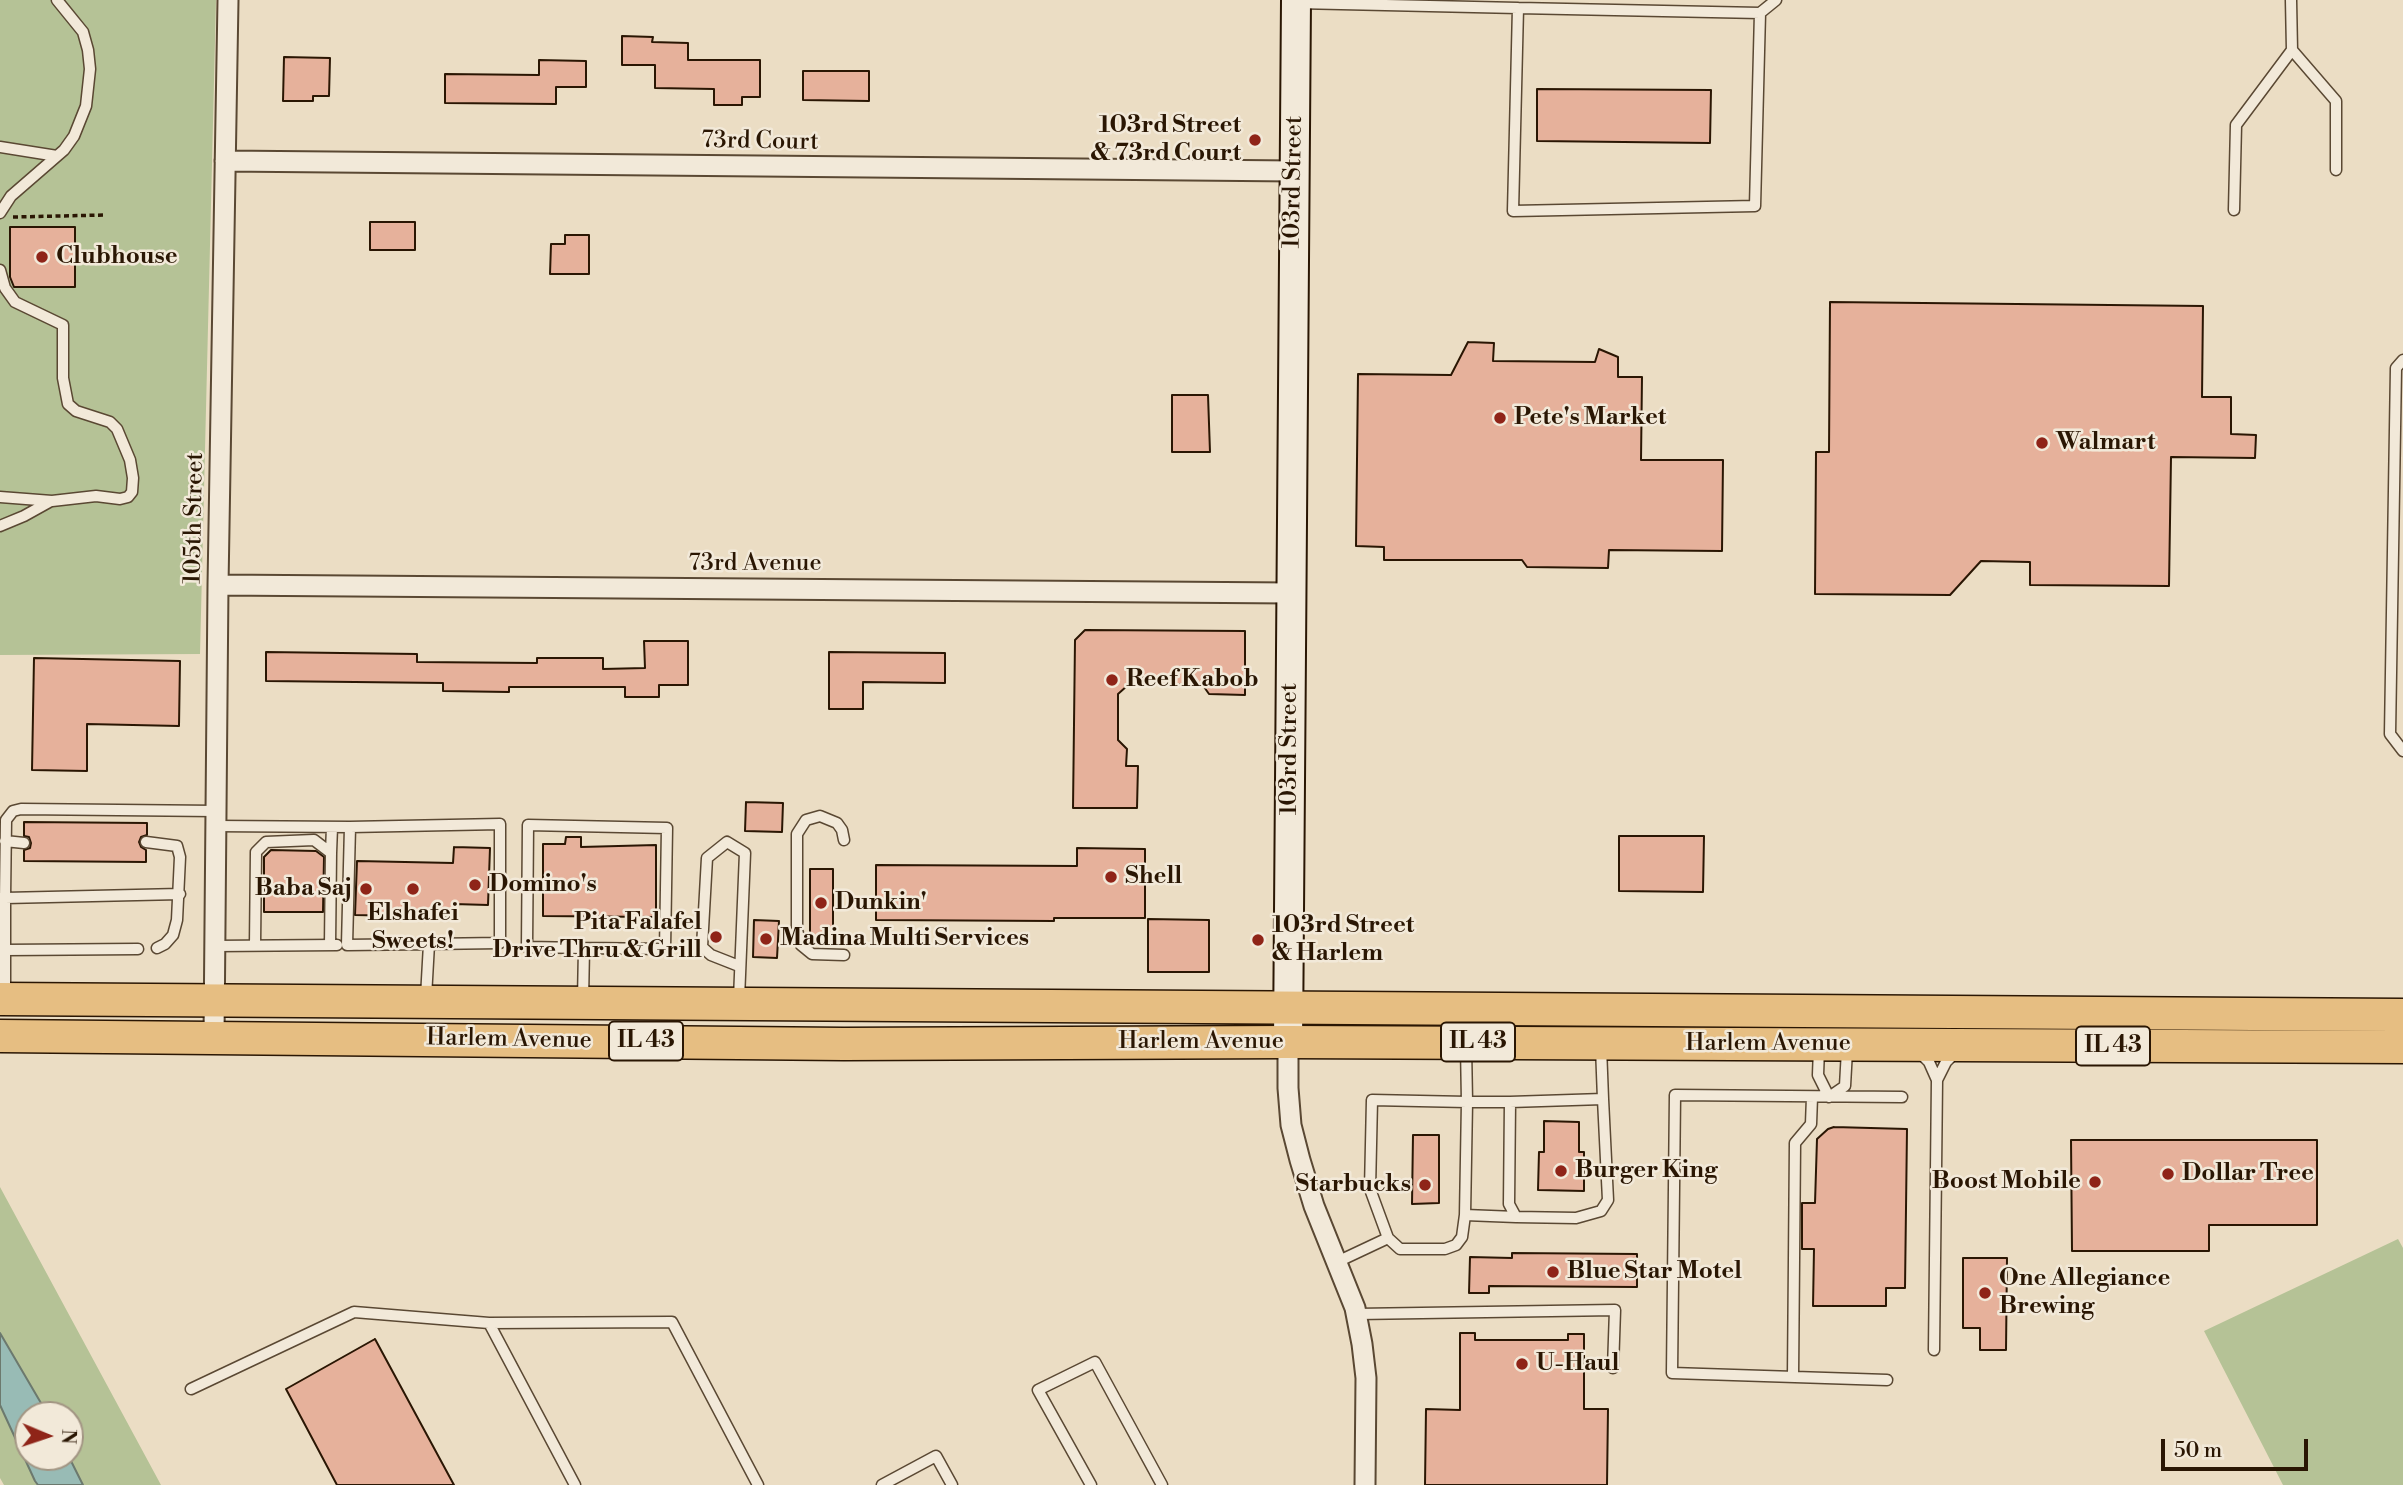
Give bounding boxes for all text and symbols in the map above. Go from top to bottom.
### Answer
place label: 103rd Street & 73rd Court [1091,112,1241,168]
street label: 103rd Street [1278,115,1310,249]
street label: 73rd Court [701,127,819,157]
marker: 103rd Street & 73rd Court [1247,132,1263,148]
place label: Clubhouse [56,243,178,271]
marker: Clubhouse [34,249,50,265]
place label: Pete's Market [1514,404,1666,432]
marker: Pete's Market [1492,410,1508,426]
place label: Walmart [2056,429,2155,457]
marker: Walmart [2034,435,2050,451]
street label: 105th Street [179,452,211,584]
street label: 73rd Avenue [688,550,822,578]
place label: Reef Kabob [1126,666,1259,694]
marker: Reef Kabob [1104,672,1120,688]
street label: 103rd Street [1276,683,1304,815]
place label: Shell [1125,863,1182,891]
marker: Shell [1103,869,1119,885]
place label: Domino's [489,871,597,899]
place label: Baba Saj [255,875,352,903]
marker: Domino's [467,877,483,893]
marker: Baba Saj [358,881,374,897]
marker: Elshafei Sweets! [405,881,421,897]
place label: Dunkin' [835,889,927,917]
marker: Dunkin' [813,895,829,911]
place label: Elshafei Sweets! [367,900,459,956]
place label: Pita Falafel Drive Thru & Grill [492,909,702,965]
place label: 103rd Street & Harlem [1272,912,1414,968]
place label: Madina Multi Services [780,925,1029,953]
marker: Pita Falafel Drive Thru & Grill [708,929,724,945]
marker: Madina Multi Services [758,931,774,947]
marker: 103rd Street & Harlem [1250,932,1266,948]
road number: IL 43 [609,1022,683,1060]
road number: IL 43 [1441,1023,1515,1062]
street label: Harlem Avenue [426,1024,592,1056]
road number: IL 43 [2076,1026,2150,1065]
street label: Harlem Avenue [1118,1028,1284,1056]
street label: Harlem Avenue [1685,1030,1851,1058]
place label: Burger King [1575,1157,1718,1185]
place label: Dollar Tree [2182,1160,2314,1188]
marker: Burger King [1553,1163,1569,1179]
marker: Dollar Tree [2160,1166,2176,1182]
place label: Boost Mobile [1932,1168,2081,1196]
place label: Starbucks [1295,1171,1411,1199]
marker: Boost Mobile [2087,1174,2103,1190]
marker: Starbucks [1417,1177,1433,1193]
place label: Blue Star Motel [1567,1258,1742,1286]
marker: Blue Star Motel [1545,1264,1561,1280]
place label: One Allegiance Brewing [1999,1265,2170,1321]
marker: One Allegiance Brewing [1977,1285,1993,1301]
place label: U-Haul [1536,1350,1619,1378]
marker: U-Haul [1514,1356,1530,1372]
north arrow [14,1401,84,1471]
scale bar [2165,1426,2312,1470]
text: N [56,1429,80,1445]
text: 50 m [2174,1438,2222,1464]

